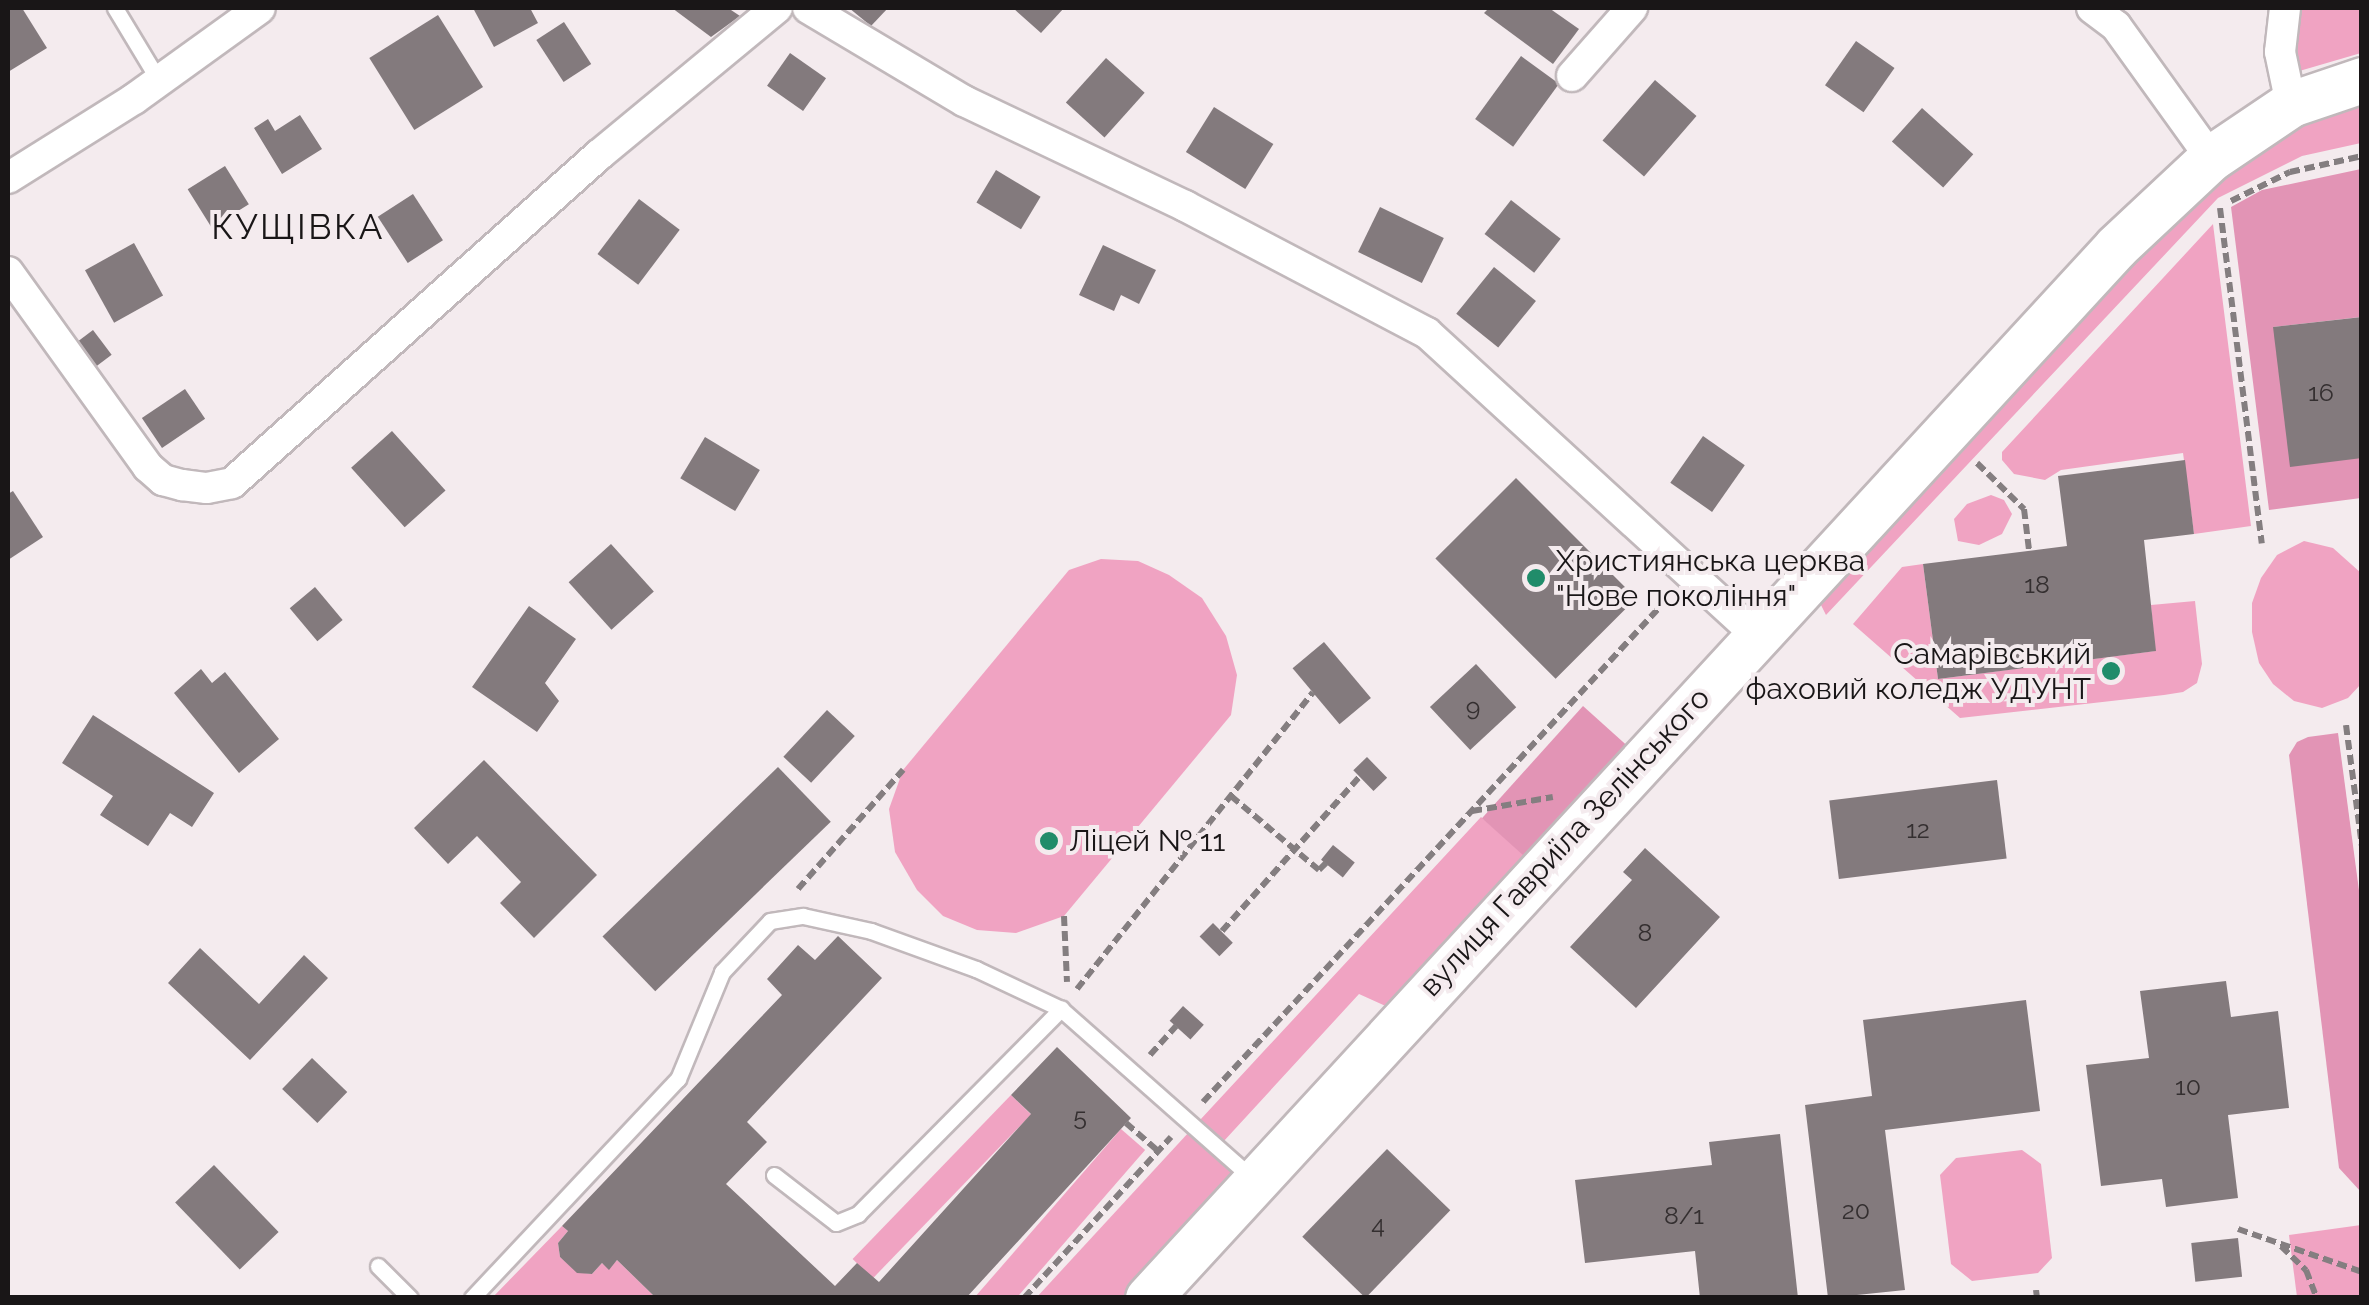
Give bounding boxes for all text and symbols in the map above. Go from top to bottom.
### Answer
district label: КУЩІВКА [211,206,385,248]
house number: 16 [2308,377,2334,407]
place label: Християнська церква "Нове покоління" [1556,543,1865,614]
marker: Християнська церква "Нове покоління" [1525,567,1547,589]
house number: 18 [2024,569,2050,599]
place label: Самарівський фаховий коледж УДУНТ [1745,636,2091,706]
marker: Самарівський фаховий коледж УДУНТ [2100,660,2122,682]
street label: вулиця Гавриїла Зелінського [1413,680,1717,1004]
house number: 9 [1466,692,1480,722]
house number: 12 [1906,814,1930,844]
place label: Ліцей № 11 [1069,823,1225,859]
marker: Ліцей № 11 [1038,830,1060,852]
house number: 8 [1638,917,1652,947]
house number: 10 [2175,1071,2201,1101]
house number: 5 [1073,1101,1087,1131]
house number: 20 [1842,1195,1870,1225]
house number: 8/1 [1664,1200,1704,1230]
house number: 4 [1371,1209,1385,1239]

